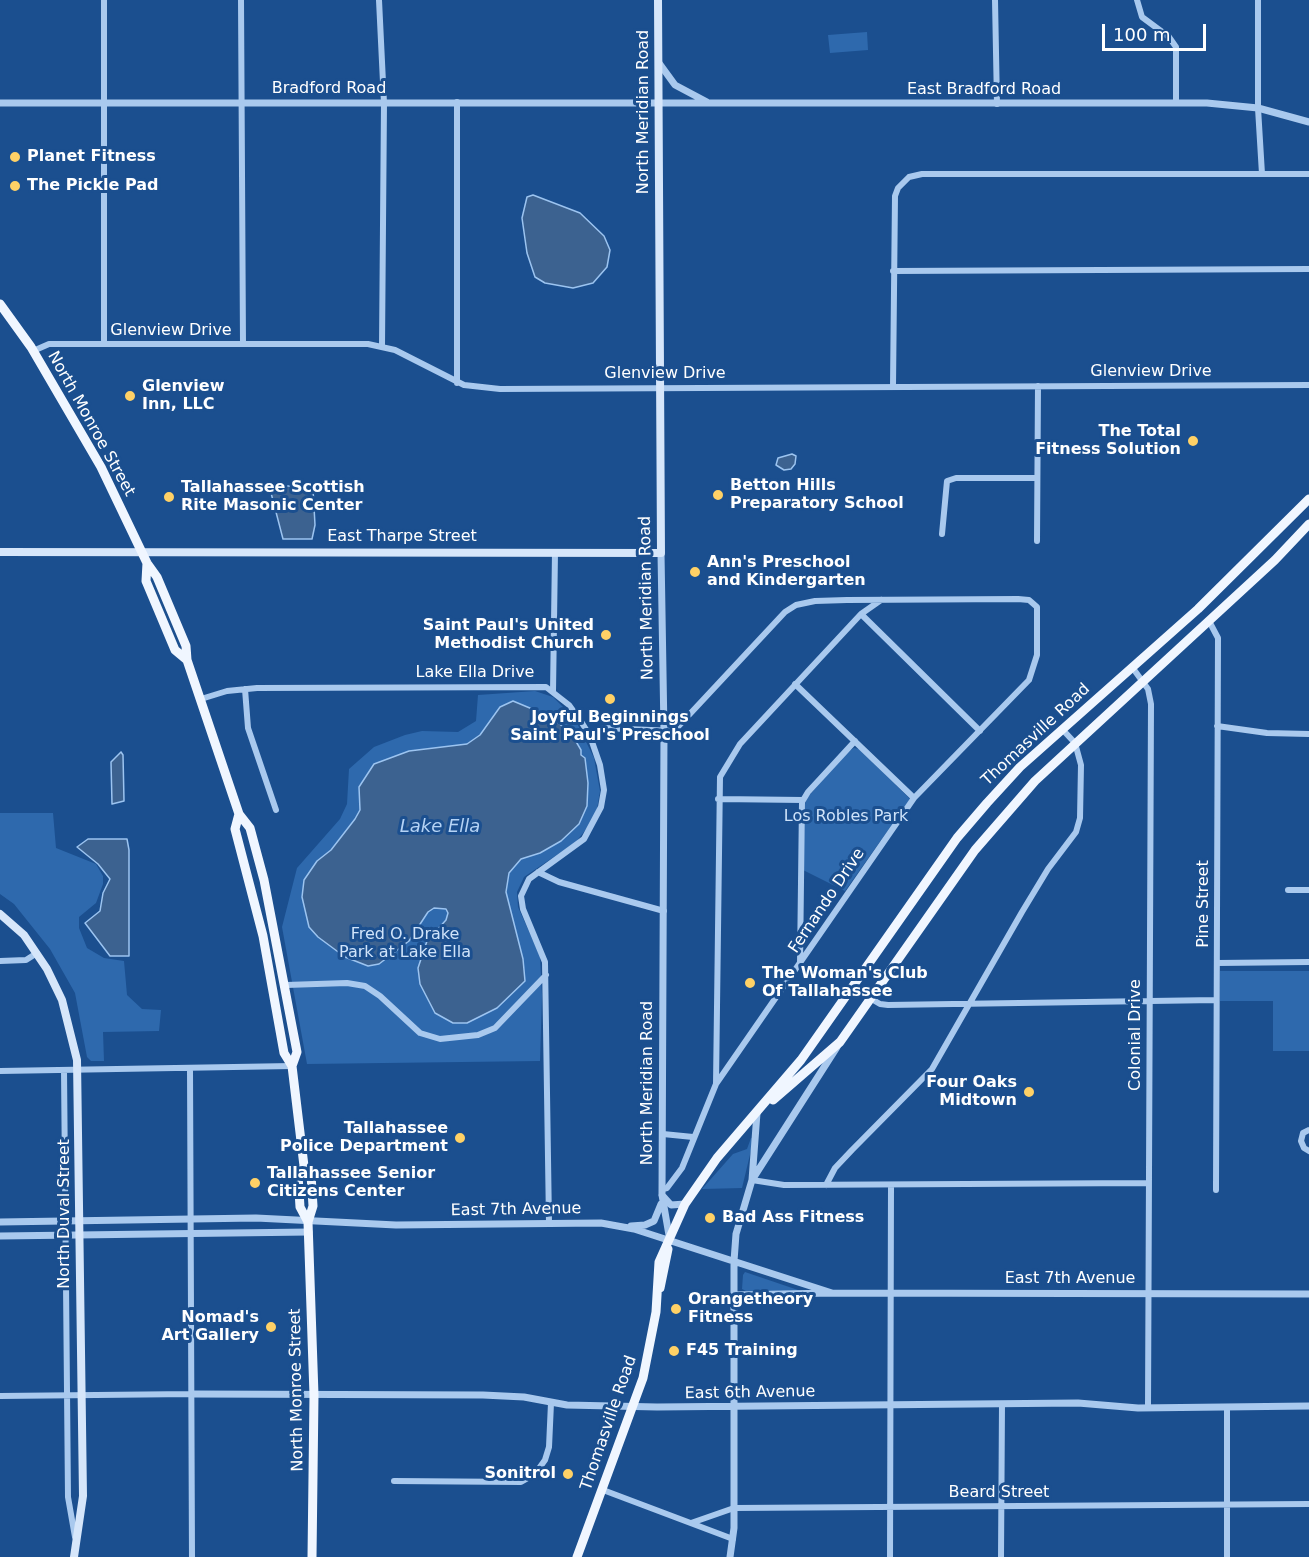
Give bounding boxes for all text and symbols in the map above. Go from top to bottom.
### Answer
scale bar [1105,12,1208,50]
text: 100 m [1113,24,1171,45]
street label: North Meridian Road [634,30,654,194]
street label: Bradford Road [272,79,386,99]
street label: East Bradford Road [907,80,1061,100]
place label: Planet Fitness [27,147,156,167]
marker: Planet Fitness [8,150,22,164]
place label: The Pickle Pad [27,176,159,196]
marker: The Pickle Pad [8,179,22,193]
street label: Glenview Drive [110,321,232,341]
street label: North Monroe Street [43,348,139,500]
street label: Glenview Drive [1090,362,1212,382]
street label: Glenview Drive [604,364,726,384]
place label: Glenview Inn, LLC [142,377,224,415]
marker: Glenview Inn, LLC [123,389,137,403]
place label: The Total Fitness Solution [1035,422,1181,460]
marker: The Total Fitness Solution [1186,434,1200,448]
place label: Betton Hills Preparatory School [730,476,904,514]
place label: Tallahassee Scottish Rite Masonic Center [181,478,365,516]
marker: Betton Hills Preparatory School [711,488,725,502]
marker: Tallahassee Scottish Rite Masonic Center [162,490,176,504]
street label: North Meridian Road [636,516,658,680]
street label: East Tharpe Street [327,527,477,547]
place label: Ann's Preschool and Kindergarten [707,553,866,591]
marker: Ann's Preschool and Kindergarten [688,565,702,579]
place label: Saint Paul's United Methodist Church [423,616,594,654]
marker: Saint Paul's United Methodist Church [599,628,613,642]
street label: Lake Ella Drive [416,663,534,683]
street label: Thomasville Road [978,680,1094,790]
marker: Joyful Beginnings Saint Paul's Preschool [603,692,617,706]
place label: Joyful Beginnings Saint Paul's Preschool [510,708,710,746]
park label: Los Robles Park [784,807,908,827]
water label: Lake Ella [400,816,480,838]
street label: Fernando Drive [785,845,869,957]
street label: Pine Street [1194,860,1214,948]
park label: Fred O. Drake Park at Lake Ella [339,925,471,963]
place label: The Woman's Club Of Tallahassee [762,964,928,1002]
marker: The Woman's Club Of Tallahassee [743,976,757,990]
street label: Colonial Drive [1126,979,1146,1091]
street label: North Meridian Road [638,1001,658,1165]
place label: Four Oaks Midtown [926,1073,1017,1111]
marker: Four Oaks Midtown [1022,1085,1036,1099]
place label: Tallahassee Police Department [280,1119,448,1157]
marker: Tallahassee Police Department [453,1131,467,1145]
street label: North Duval Street [55,1139,75,1289]
place label: Tallahassee Senior Citizens Center [267,1164,435,1202]
marker: Tallahassee Senior Citizens Center [248,1176,262,1190]
street label: East 7th Avenue [450,1199,582,1221]
place label: Bad Ass Fitness [722,1208,864,1228]
marker: Bad Ass Fitness [703,1211,717,1225]
street label: East 7th Avenue [1005,1269,1135,1289]
place label: Orangetheory Fitness [688,1290,813,1328]
marker: Orangetheory Fitness [669,1302,683,1316]
place label: Nomad's Art Gallery [161,1308,259,1346]
street label: North Monroe Street [286,1308,308,1472]
marker: Nomad's Art Gallery [264,1320,278,1334]
place label: F45 Training [686,1341,798,1361]
marker: F45 Training [667,1344,681,1358]
street label: Thomasville Road [577,1353,641,1493]
street label: East 6th Avenue [684,1382,816,1404]
place label: Sonitrol [485,1464,556,1484]
marker: Sonitrol [561,1467,575,1481]
street label: Beard Street [949,1483,1049,1503]

